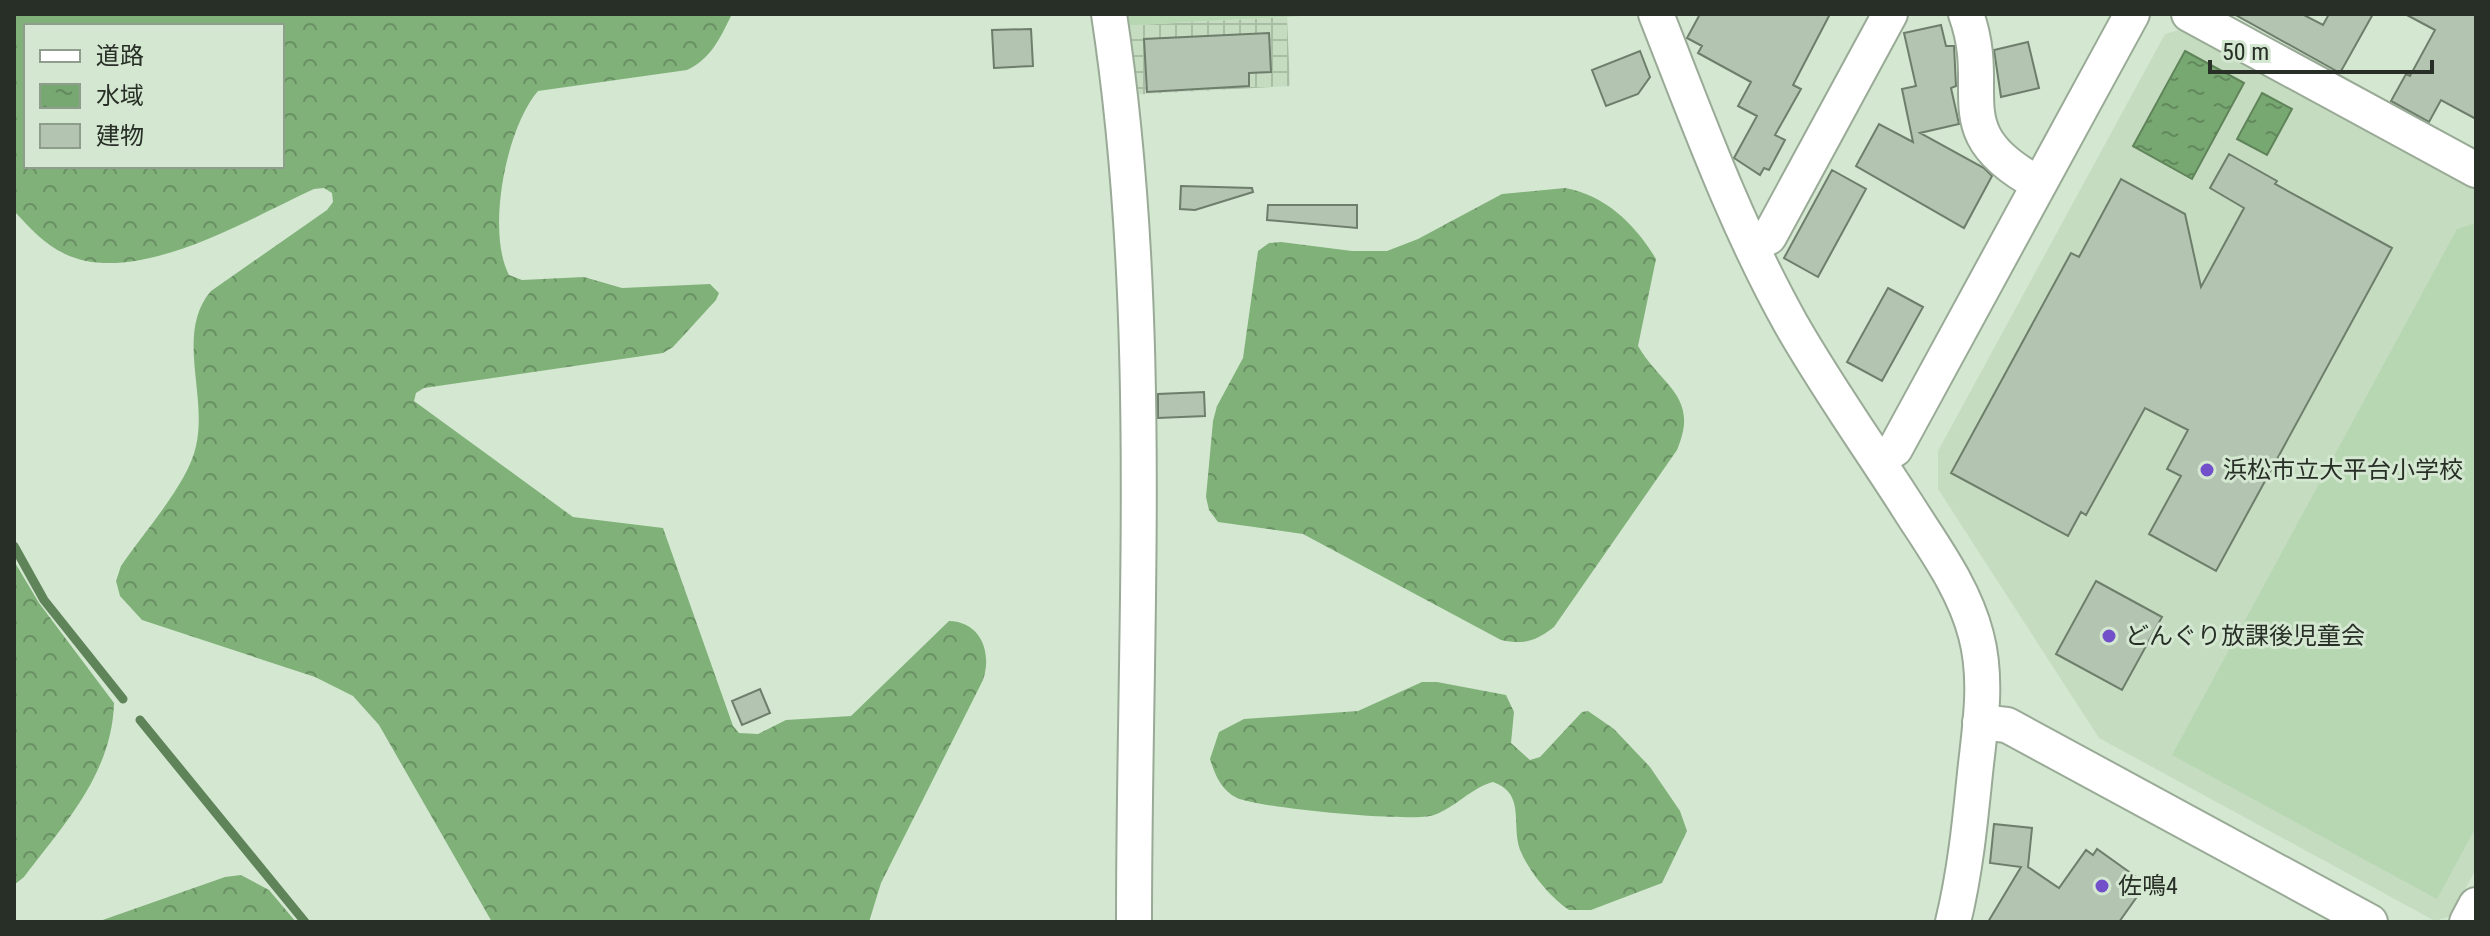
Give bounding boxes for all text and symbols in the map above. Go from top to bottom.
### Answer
legend [24,24,284,168]
scale bar [2210,24,2432,74]
text: 50 m [2222,38,2269,66]
text: 道路 [96,42,144,70]
text: 水域 [96,82,144,110]
text: 建物 [96,122,144,150]
place label: 浜松市立大平台小学校 [2223,456,2463,484]
marker: 浜松市立大平台小学校 [2198,461,2216,479]
place label: どんぐり放課後児童会 [2125,622,2365,650]
marker: どんぐり放課後児童会 [2100,627,2118,645]
place label: 佐鳴4 [2118,872,2178,900]
marker: 佐鳴4 [2093,877,2111,895]

